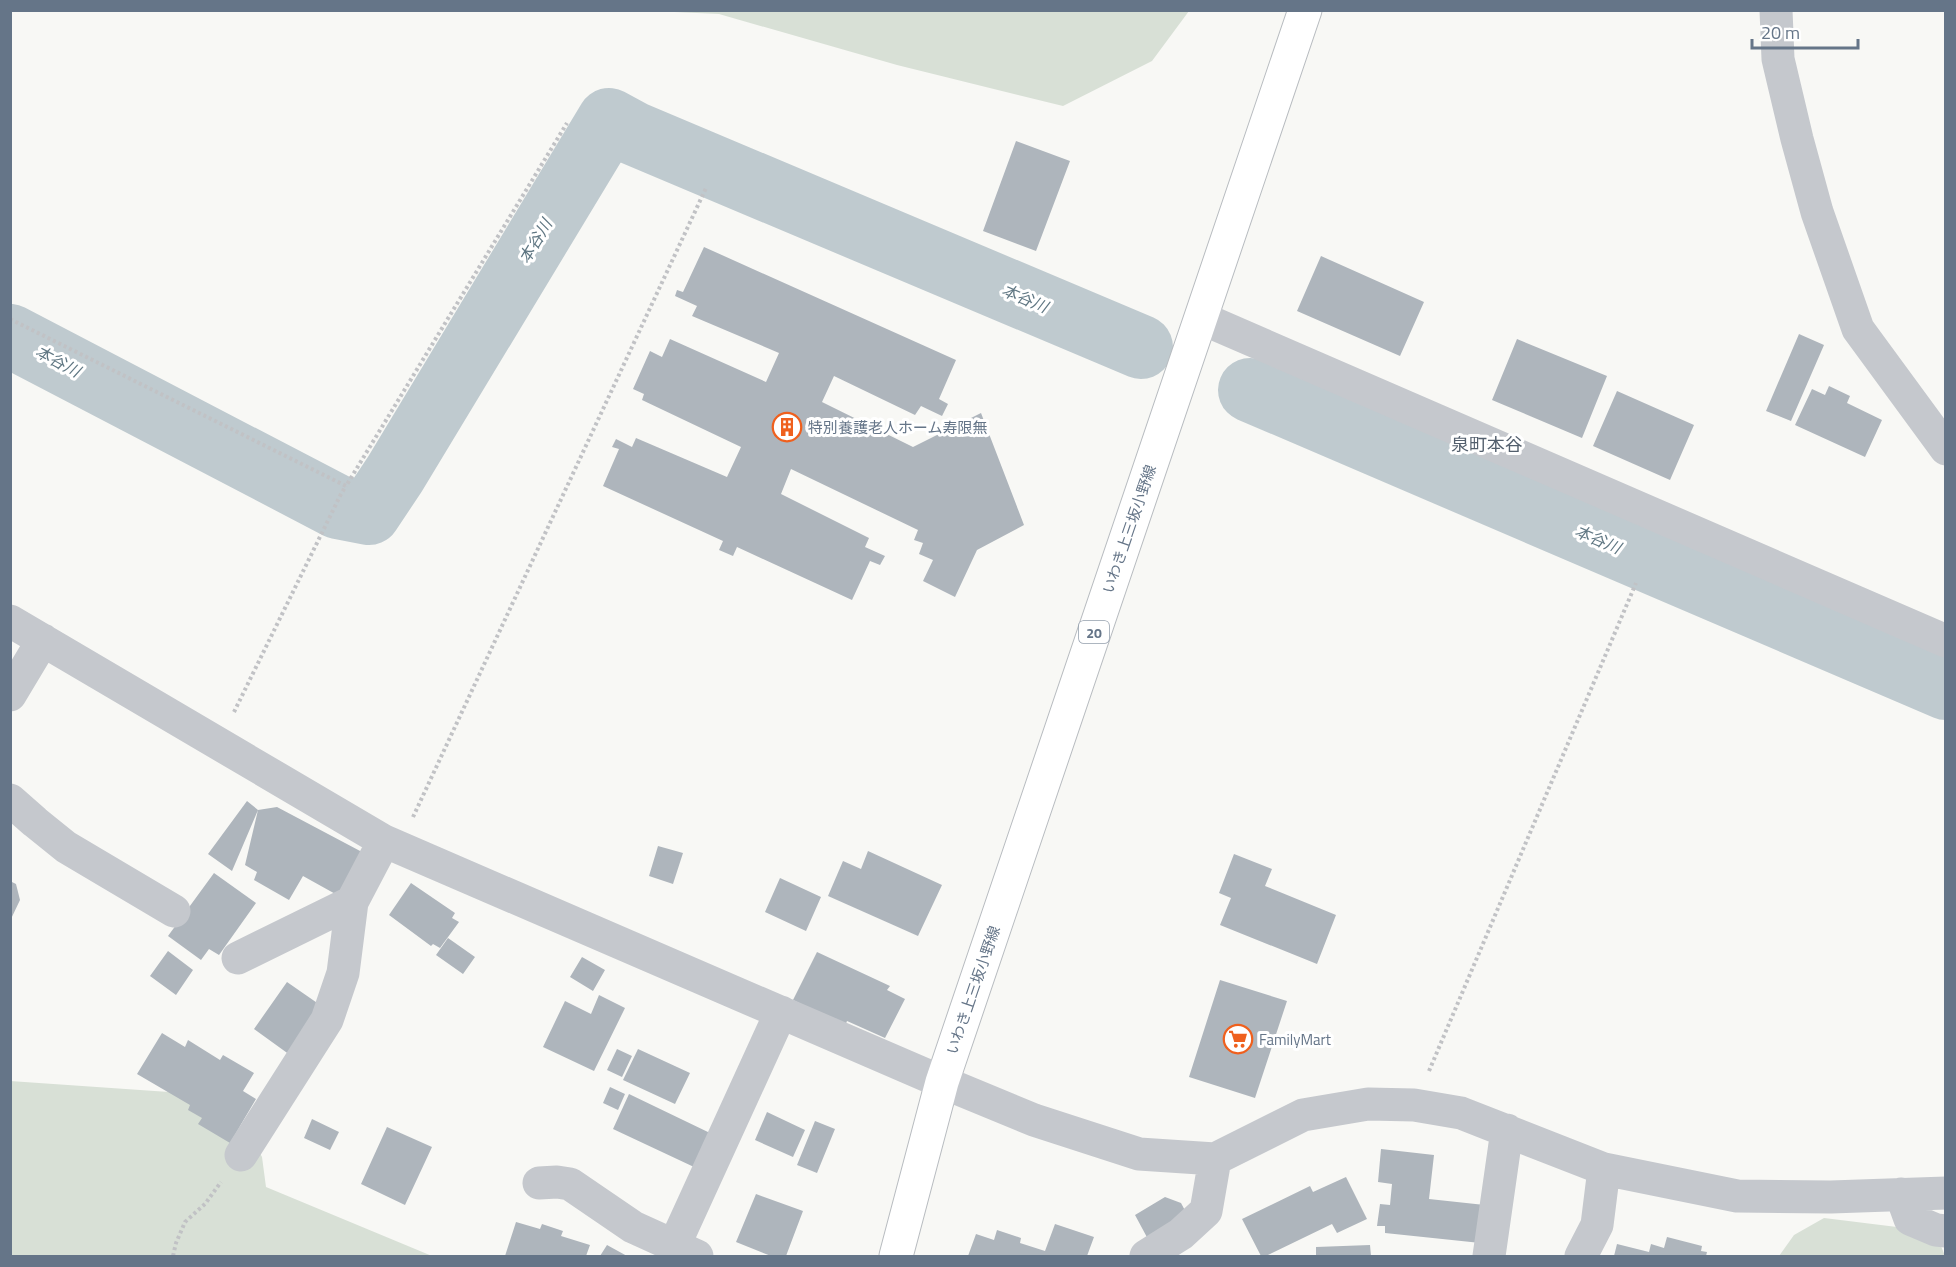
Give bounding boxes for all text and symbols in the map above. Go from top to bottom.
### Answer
scale bar [1752,12,1858,50]
text: 20 m [1761,19,1800,46]
water label: 本谷川 [512,213,559,268]
water label: 本谷川 [998,278,1054,319]
water label: 本谷川 [31,339,87,384]
building icon: 特別養護老人ホーム寿限無 [771,411,803,443]
place label: 特別養護老人ホーム寿限無 [808,416,988,439]
district label: 泉町本谷 [1451,431,1523,458]
street label: いわき上三坂小野線 [1096,461,1162,597]
water label: 本谷川 [1571,519,1627,560]
road number: 20 [1079,621,1109,643]
street label: いわき上三坂小野線 [940,922,1006,1058]
supermarket icon: FamilyMart [1222,1023,1254,1055]
place label: FamilyMart [1259,1028,1332,1051]

